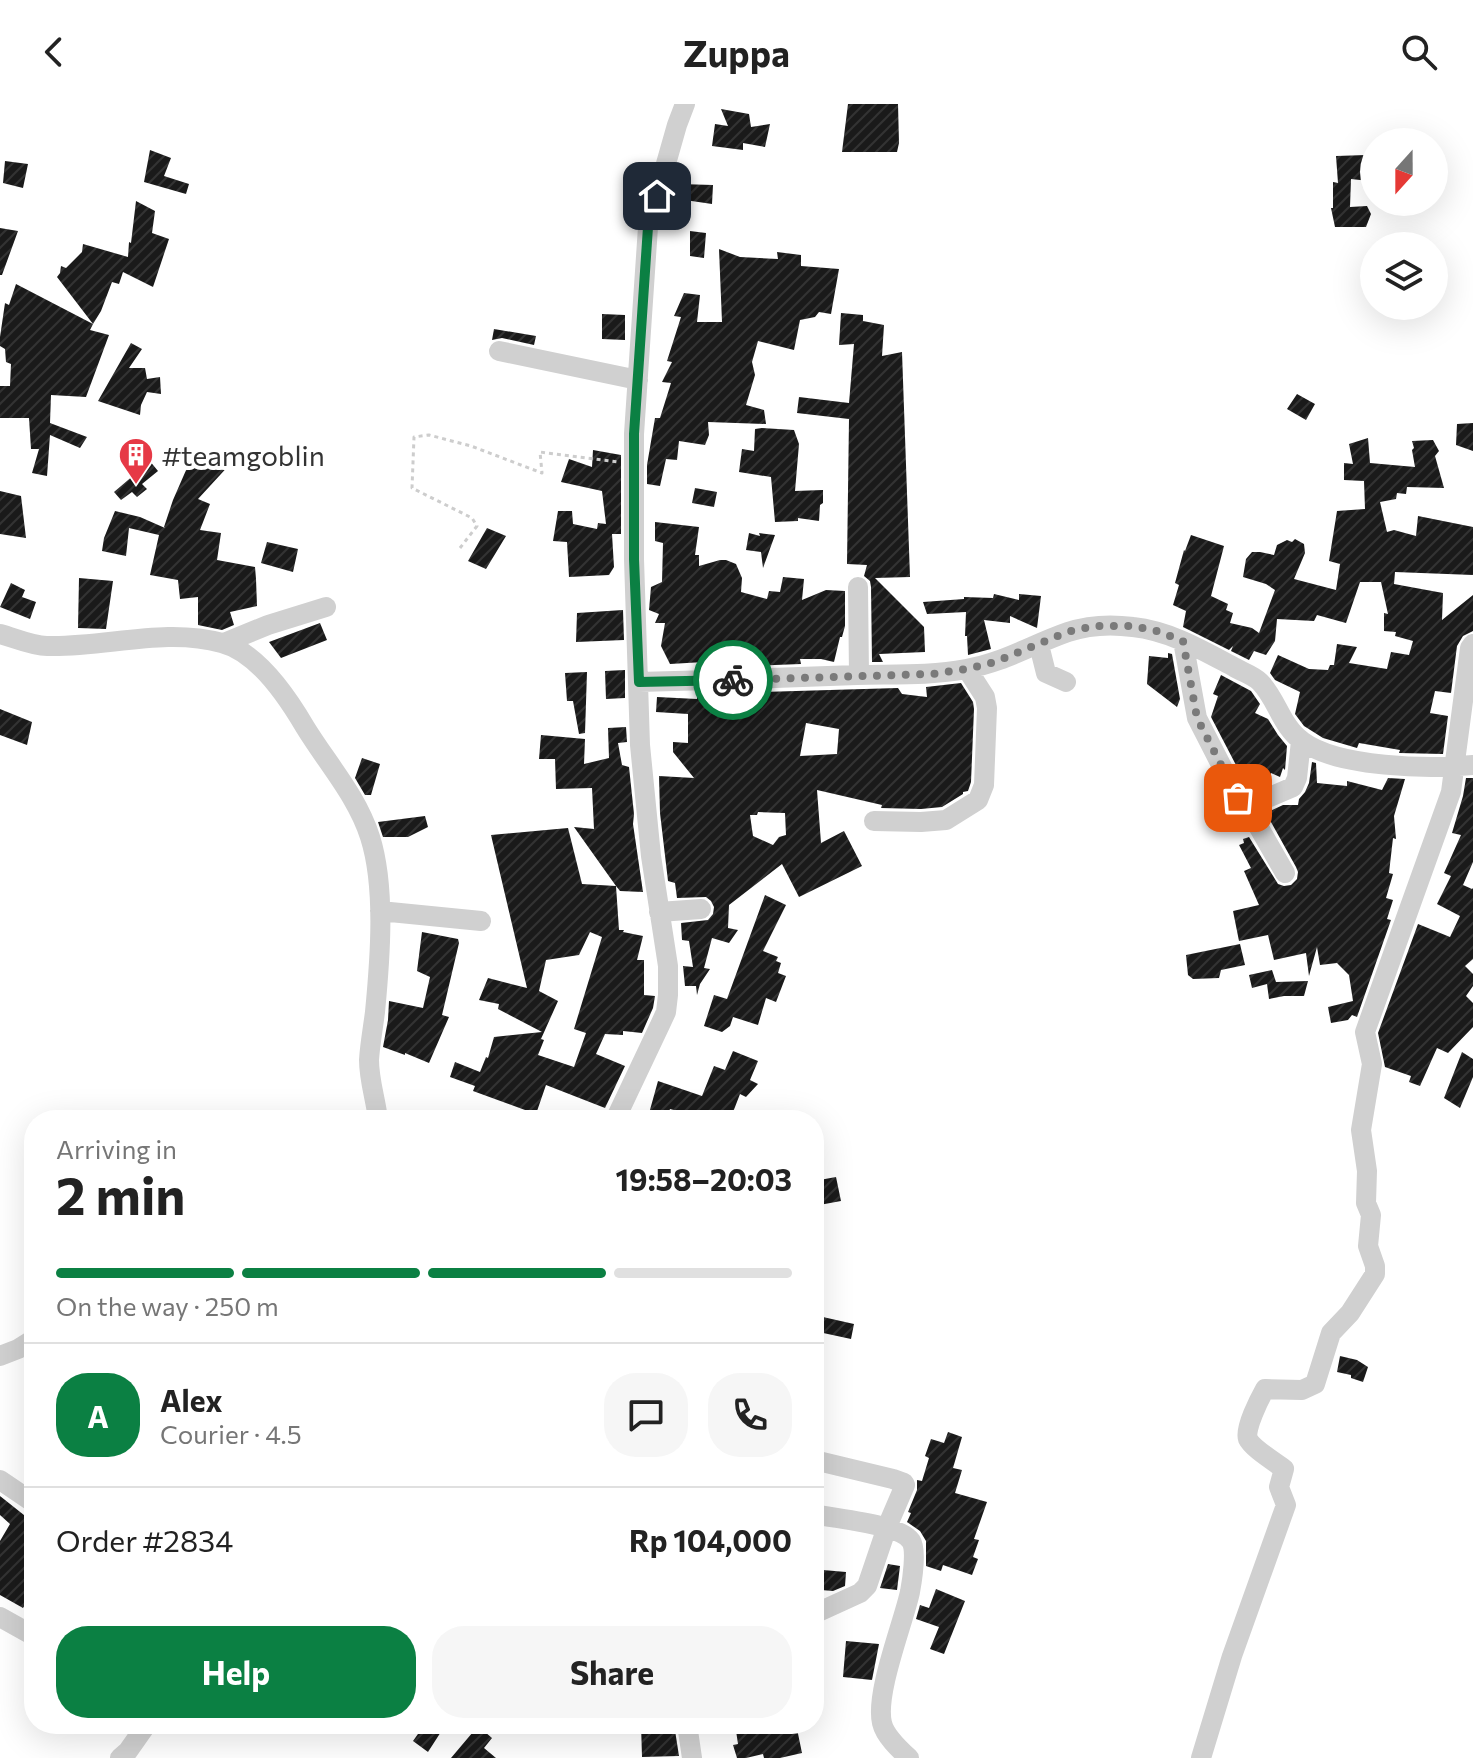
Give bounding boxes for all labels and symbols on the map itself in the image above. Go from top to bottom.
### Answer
north arrow [1360,128,1448,216]
pin [623,162,691,230]
building icon: #teamgoblin [117,436,155,486]
place label: #teamgoblin [162,438,325,472]
courier [693,640,773,720]
pin [1204,764,1272,832]

